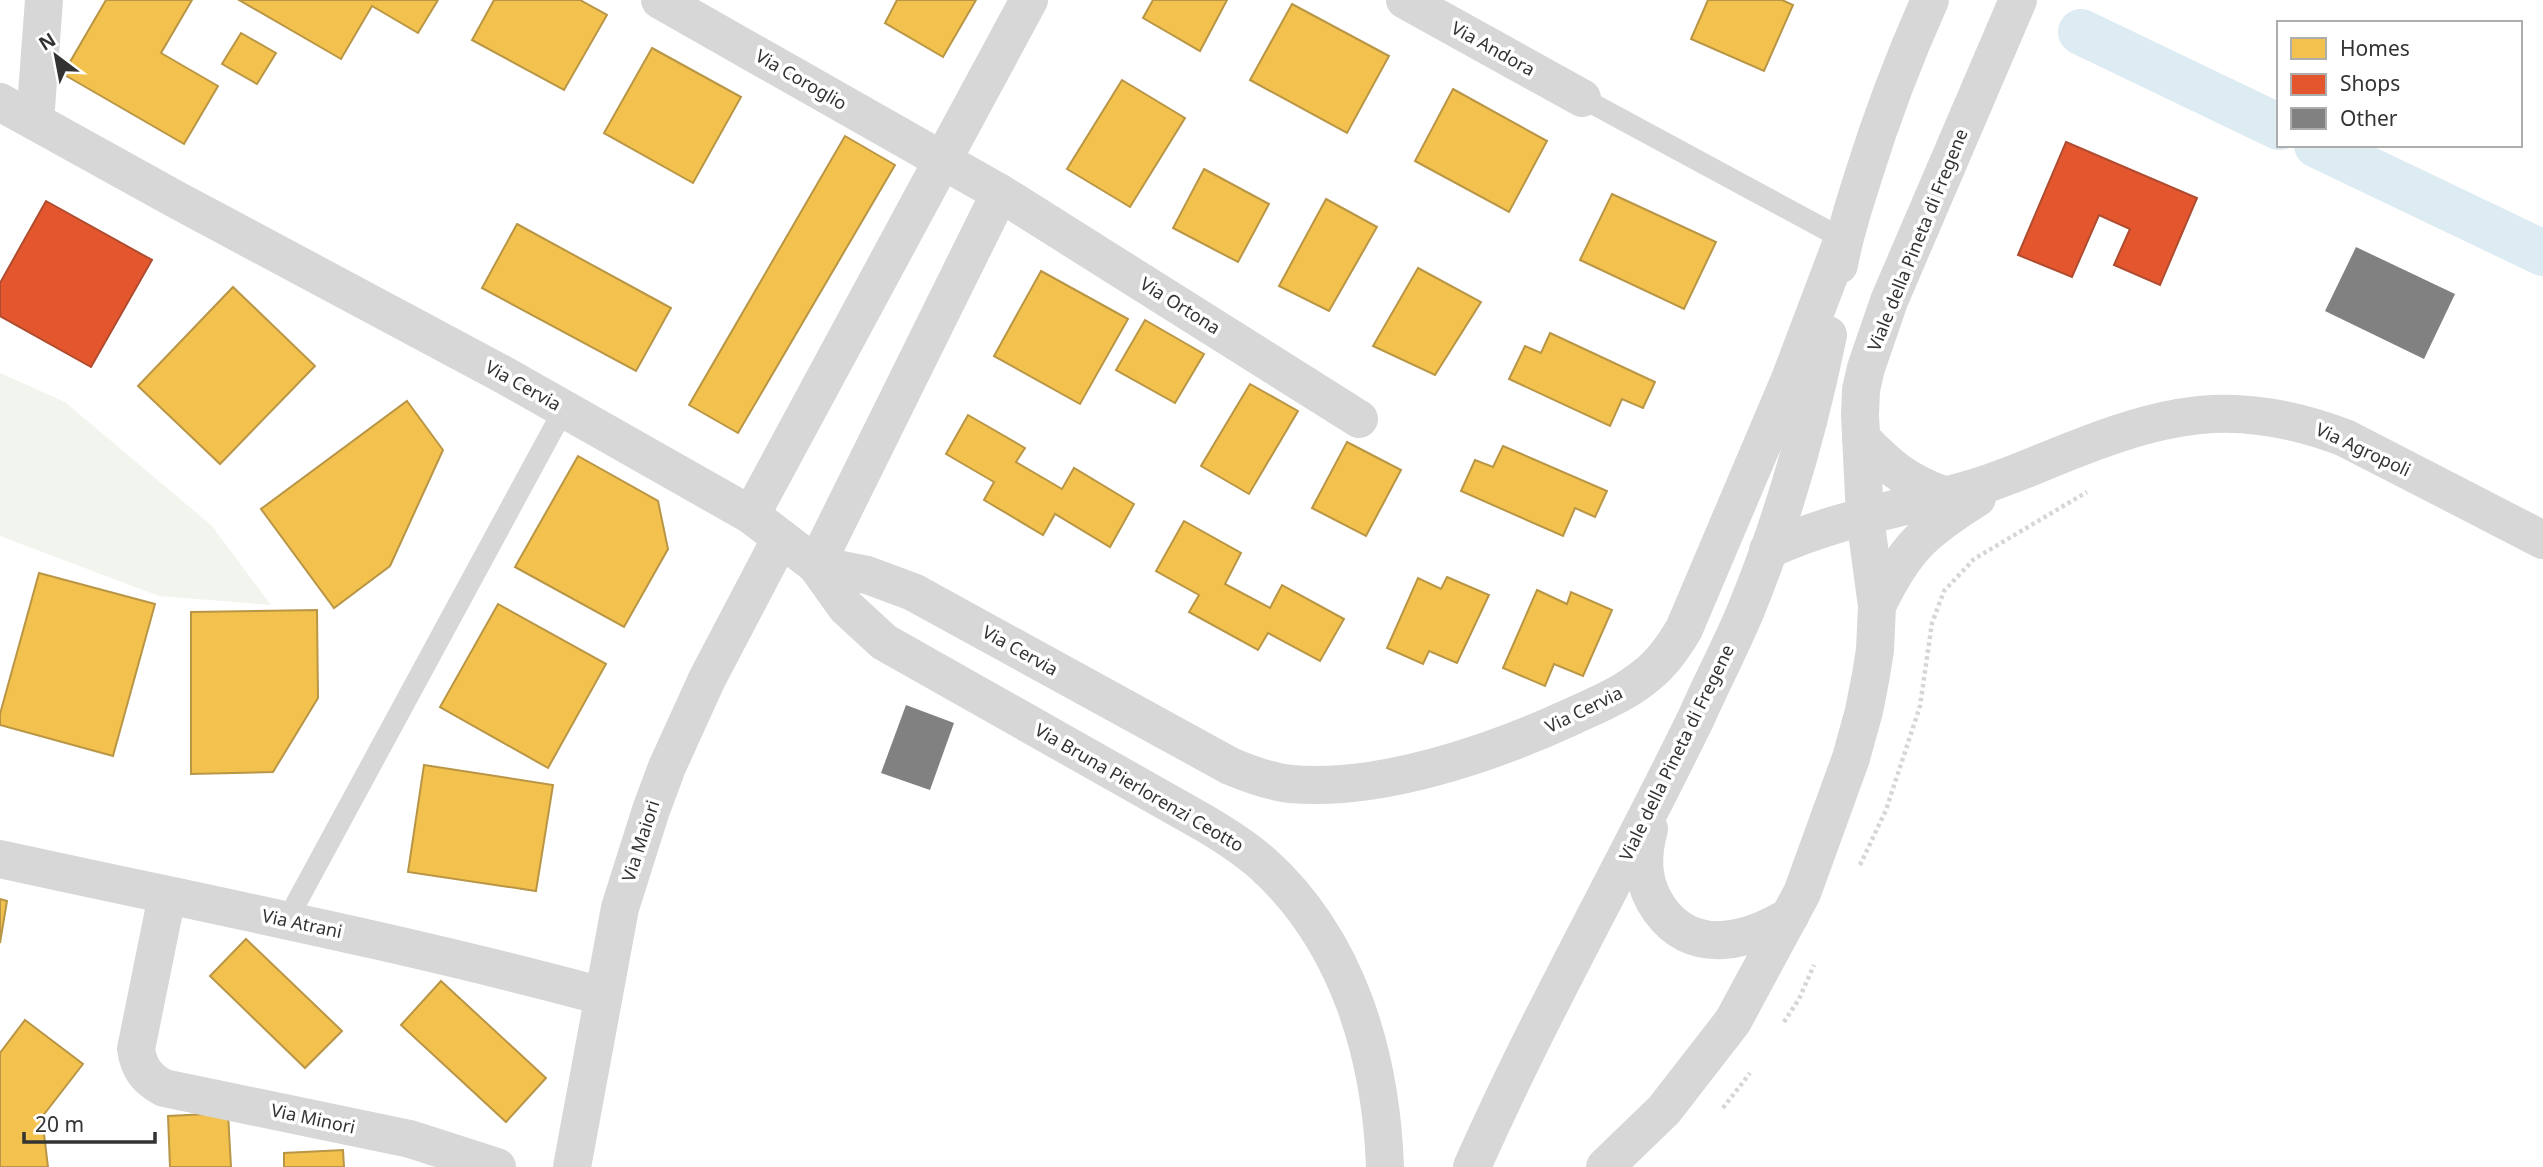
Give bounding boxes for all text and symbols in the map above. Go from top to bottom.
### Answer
street label: Via Andora [1447,15,1540,81]
north arrow [21,21,91,91]
legend [2277,21,2522,147]
text: N [34,26,60,57]
text: Homes [2340,34,2410,62]
street label: Via Coroglio [751,43,852,115]
text: Shops [2340,69,2400,97]
text: Other [2340,104,2398,132]
street label: Viale della Pineta di Fregene [1861,125,1973,354]
street label: Via Ortona [1136,271,1225,339]
street label: Via Cervia [481,354,566,416]
street label: Via Agropoli [2312,417,2415,482]
street label: Via Cervia [978,619,1063,681]
street label: Viale della Pineta di Fregene [1613,640,1739,865]
street label: Via Cervia [1541,680,1626,738]
street label: Via Bruna Pierlorenzi Ceotto [1031,717,1248,857]
street label: Via Maiori [616,797,664,884]
street label: Via Atrani [260,903,344,943]
street label: Via Minori [269,1097,357,1139]
scale bar [24,1100,156,1144]
text: 20 m [35,1110,84,1138]

